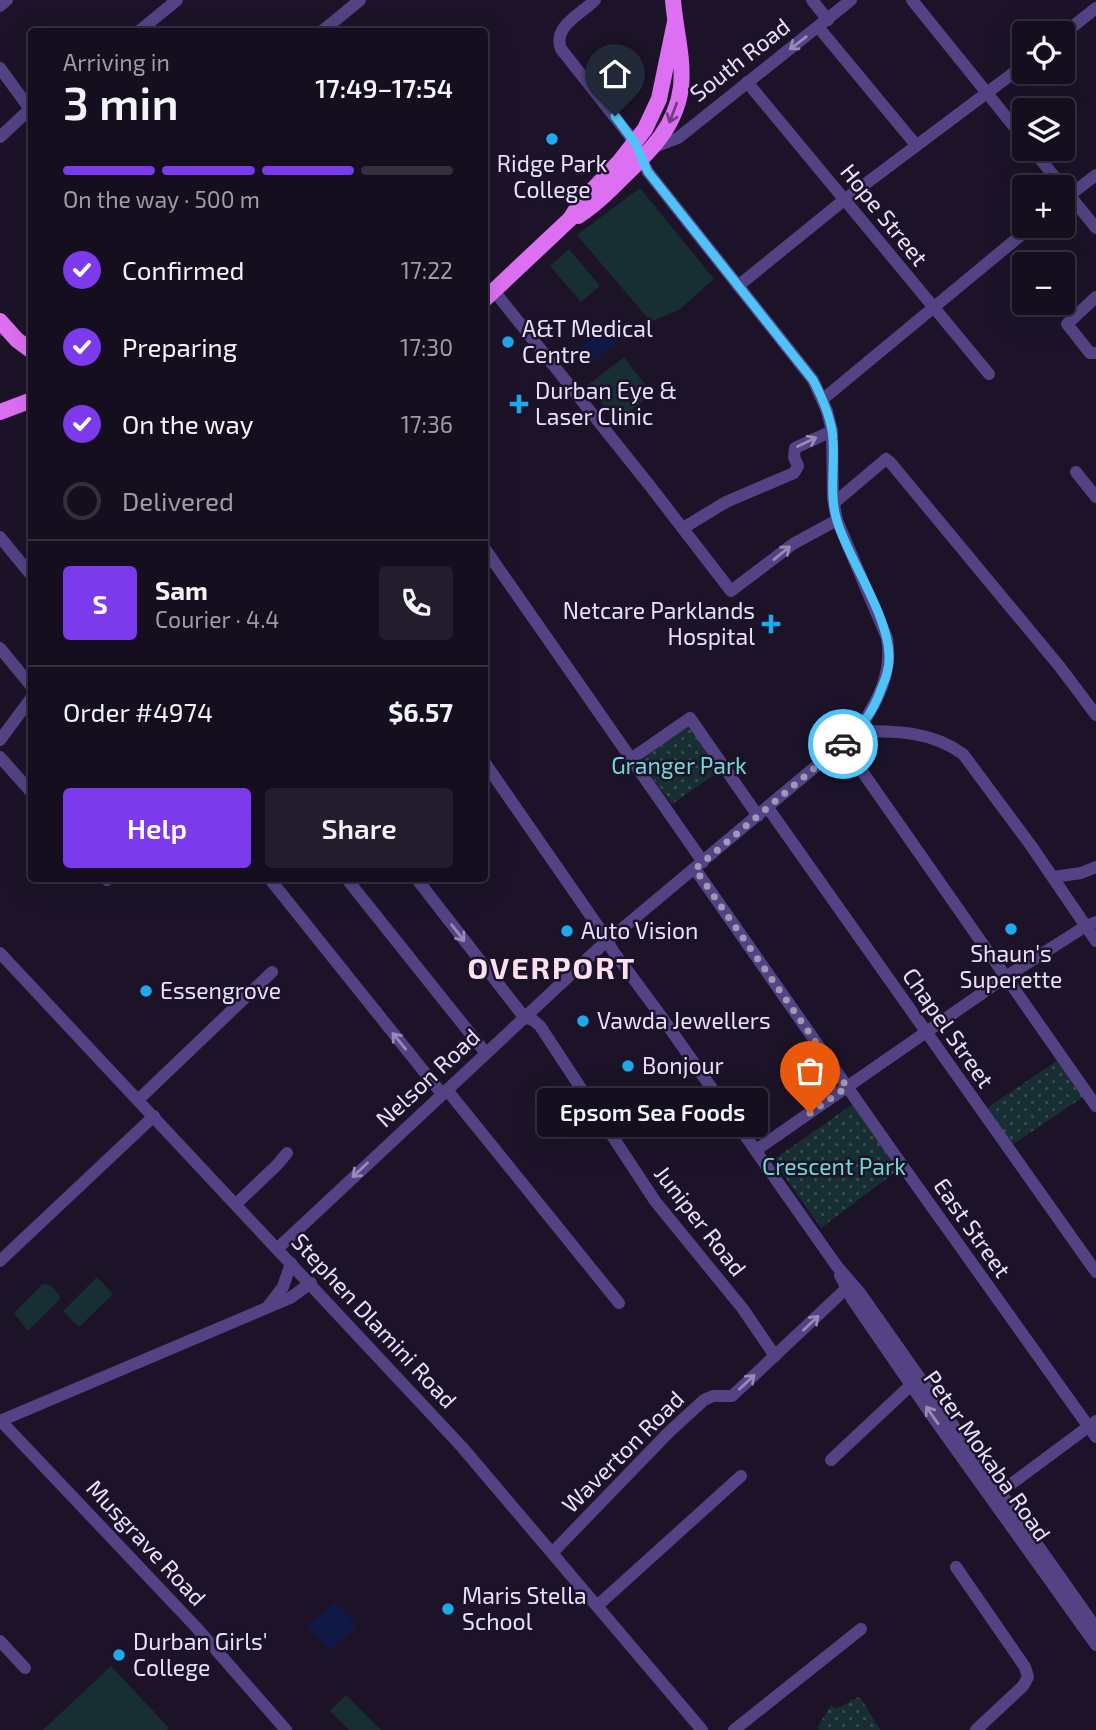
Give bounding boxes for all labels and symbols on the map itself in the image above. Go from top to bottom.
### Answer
street label: South Road [684,11,795,107]
one-way arrow [790,36,808,51]
pin [585,44,645,116]
one-way arrow [666,102,678,124]
marker: Ridge Park College [544,131,560,147]
place label: Ridge Park College [497,149,607,203]
street label: Hope Street [835,158,935,271]
place label: A&T Medical Centre [522,314,653,368]
marker: A&T Medical Centre [500,334,516,350]
place label: Durban Eye & Laser Clinic [535,376,677,430]
marker: Durban Eye & Laser Clinic [509,394,529,414]
one-way arrow [796,435,817,448]
one-way arrow [773,546,791,561]
place label: Netcare Parklands Hospital [563,596,755,650]
marker: Netcare Parklands Hospital [761,614,781,634]
courier [808,709,878,779]
park label: Granger Park [611,751,747,779]
place label: Auto Vision [581,916,698,944]
marker: Shaun's Superette [1003,921,1019,937]
one-way arrow [450,923,465,941]
marker: Auto Vision [559,923,575,939]
place label: Shaun's Superette [960,939,1062,993]
district label: OVERPORT [468,949,636,985]
street label: Chapel Street [897,962,1001,1093]
place label: Essengrove [160,976,281,1004]
marker: Essengrove [138,983,154,999]
place label: Vawda Jewellers [597,1006,771,1034]
marker: Vawda Jewellers [575,1013,591,1029]
street label: Nelson Road [370,1022,485,1132]
one-way arrow [392,1032,407,1050]
pin [780,1041,840,1113]
place label: Bonjour [642,1051,724,1079]
marker: Bonjour [620,1058,636,1074]
callout: Epsom Sea Foods [537,1088,768,1138]
park label: Crescent Park [762,1152,906,1180]
street label: Juniper Road [649,1160,753,1281]
one-way arrow [352,1162,369,1179]
street label: East Street [928,1172,1017,1283]
street label: Stephen Dlamini Road [286,1227,463,1414]
one-way arrow [802,1314,819,1331]
street label: Peter Mokaba Road [918,1365,1057,1546]
one-way arrow [738,1374,755,1391]
street label: Waverton Road [555,1384,689,1518]
one-way arrow [925,1406,939,1425]
street label: Musgrave Road [81,1473,212,1611]
place label: Maris Stella School [462,1581,587,1635]
marker: Maris Stella School [440,1601,456,1617]
place label: Durban Girls' College [133,1627,268,1681]
marker: Durban Girls' College [111,1647,127,1663]

